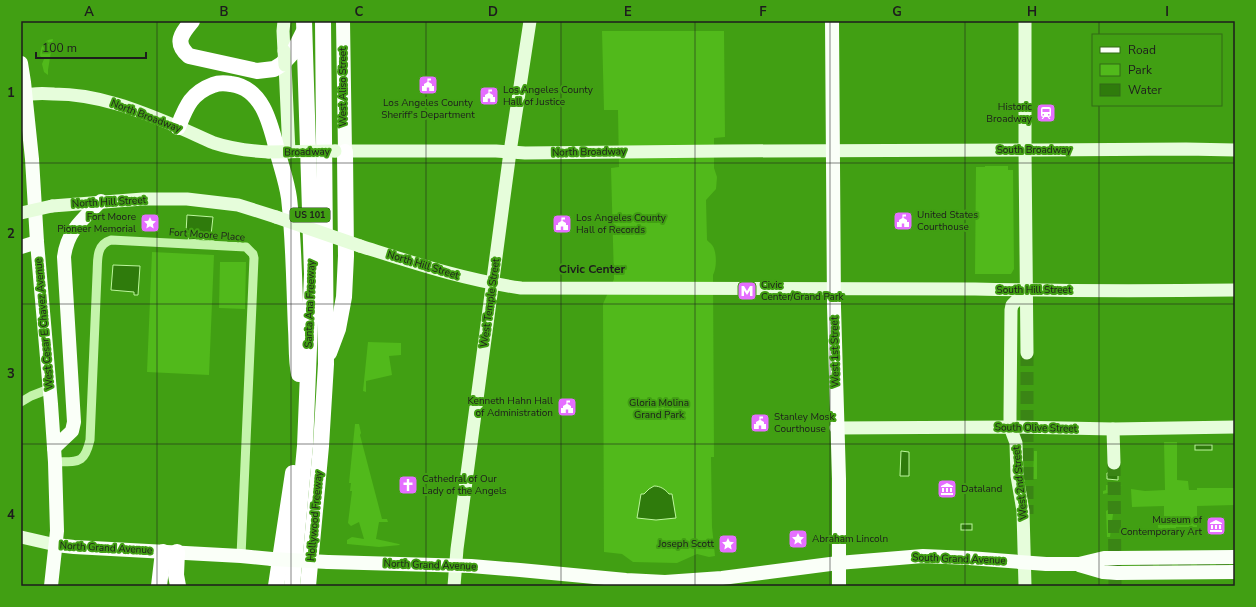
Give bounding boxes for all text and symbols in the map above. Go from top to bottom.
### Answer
text: A [84,3,94,21]
text: B [220,3,229,21]
text: C [355,3,364,21]
text: D [488,3,498,21]
text: E [624,3,632,21]
text: F [759,3,767,21]
text: G [892,3,902,21]
text: H [1027,3,1037,21]
text: I [1165,3,1169,21]
scale bar [36,34,146,60]
legend [1092,34,1222,106]
text: 100 m [42,40,77,56]
text: Road [1128,42,1156,58]
street label: West Aliso Street [336,47,350,127]
text: Park [1128,62,1153,78]
public building icon: Los Angeles County Sheriff's Department [417,74,439,96]
text: Water [1128,82,1162,98]
place label: Los Angeles County Hall of Justice [503,83,594,109]
text: 1 [7,84,15,102]
public building icon: Los Angeles County Hall of Justice [478,85,500,107]
street label: North Broadway [109,96,184,136]
place label: Los Angeles County Sheriff's Department [381,96,475,122]
place label: Historic Broadway [986,100,1033,126]
station icon: Historic Broadway [1035,102,1057,124]
street label: South Broadway [997,143,1072,157]
street label: North Broadway [552,144,627,160]
street label: Broadway [284,145,331,159]
street label: North Hill Street [72,193,147,211]
road number: US 101 [290,208,330,222]
place label: United States Courthouse [917,208,978,234]
place label: Fort Moore Pioneer Memorial [57,210,136,236]
public building icon: United States Courthouse [892,210,914,232]
place label: Los Angeles County Hall of Records [576,211,667,237]
place icon: Fort Moore Pioneer Memorial [139,212,161,234]
public building icon: Los Angeles County Hall of Records [551,213,573,235]
text: 2 [7,225,15,243]
street label: Fort Moore Place [168,225,246,245]
street label: North Hill Street [385,247,461,283]
street label: West Temple Street [477,257,503,348]
street label: West Cesar E Chavez Avenue [31,258,57,390]
street label: Santa Ana Freeway [301,259,319,348]
district label: Civic Center [559,261,626,277]
place label: Civic Center/Grand Park [761,278,844,304]
metro station icon: Civic Center/Grand Park [736,280,758,302]
street label: South Hill Street [997,283,1072,297]
street label: West 1st Street [827,316,843,387]
text: 3 [7,365,15,383]
place label: Kenneth Hahn Hall of Administration [467,394,553,420]
public building icon: Kenneth Hahn Hall of Administration [556,396,578,418]
park label: Gloria Molina Grand Park [629,396,689,422]
place label: Stanley Mosk Courthouse [774,410,835,436]
public building icon: Stanley Mosk Courthouse [749,412,771,434]
street label: South Olive Street [995,420,1078,436]
street label: West 2nd Street [1009,445,1031,520]
street label: Hollywood Freeway [304,470,326,562]
place label: Cathedral of Our Lady of the Angels [422,472,507,498]
church icon: Cathedral of Our Lady of the Angels [397,474,419,496]
museum icon: Dataland [936,478,958,500]
place label: Dataland [961,482,1002,496]
text: 4 [7,506,15,524]
place label: Museum of Contemporary Art [1121,513,1203,539]
museum icon: Museum of Contemporary Art [1205,515,1227,537]
place icon: Abraham Lincoln [787,528,809,550]
place label: Abraham Lincoln [812,532,888,546]
place icon: Joseph Scott [717,533,739,555]
place label: Joseph Scott [657,537,714,551]
street label: North Grand Avenue [59,539,153,557]
street label: South Grand Avenue [912,550,1006,568]
street label: North Grand Avenue [383,556,477,574]

